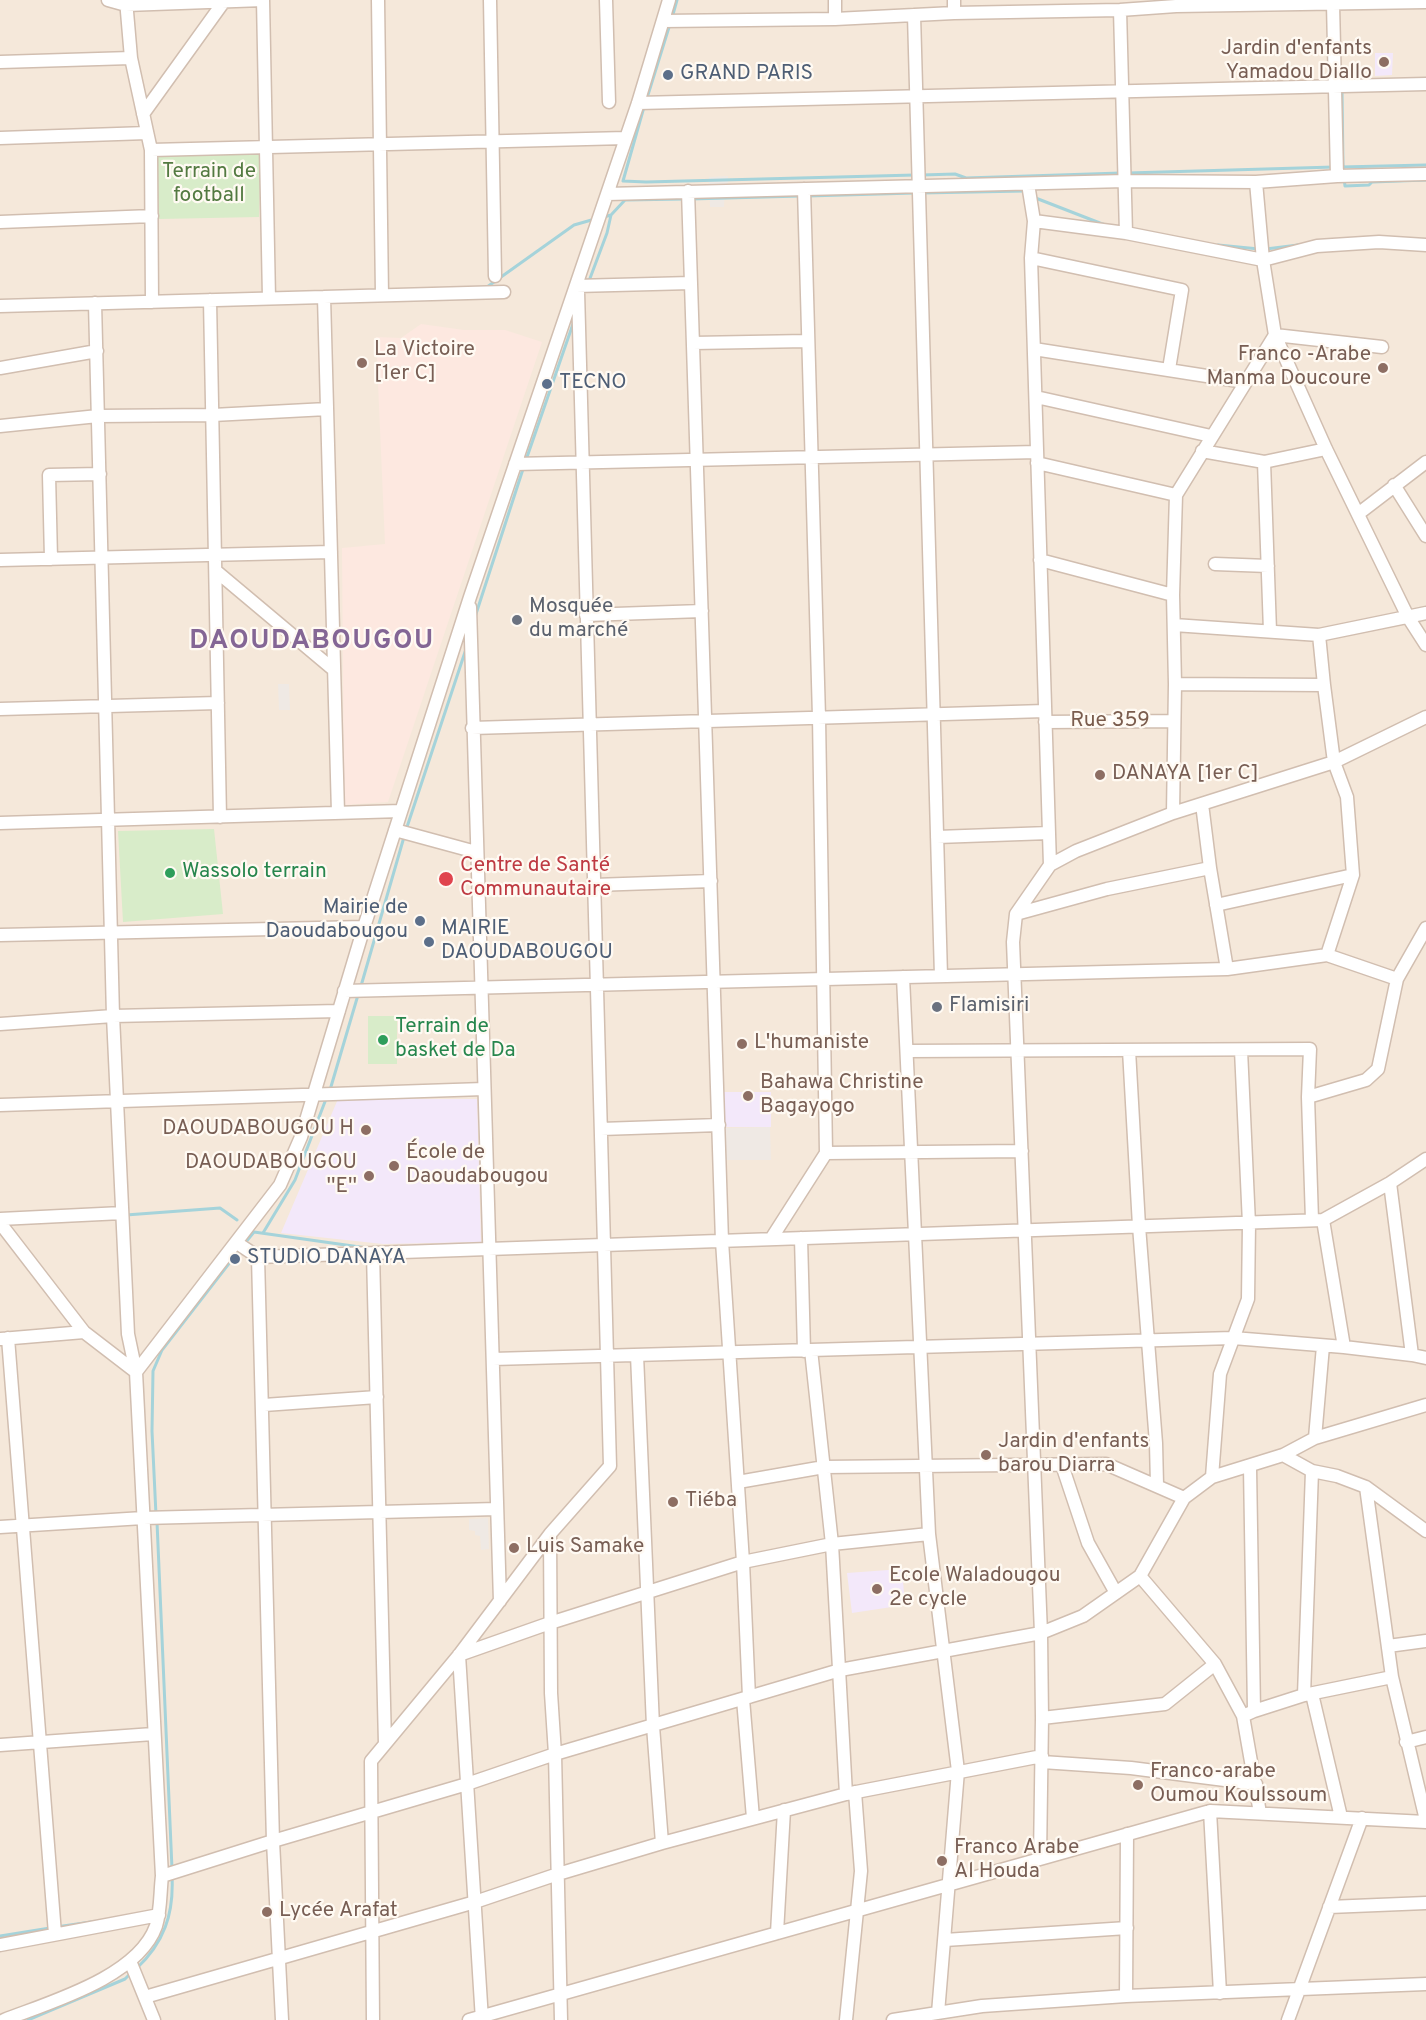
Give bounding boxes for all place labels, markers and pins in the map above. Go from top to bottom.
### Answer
place label: Jardin d'enfants Yamadou Diallo [1221,37,1372,87]
marker: Jardin d'enfants Yamadou Diallo [1377,55,1391,69]
place label: GRAND PARIS [680,62,813,88]
marker: GRAND PARIS [661,68,675,82]
place label: La Victoire [1er C] [374,338,475,388]
place label: Franco -Arabe Manma Doucoure [1207,343,1371,393]
marker: La Victoire [1er C] [355,356,369,370]
marker: Franco -Arabe Manma Doucoure [1376,361,1390,375]
place label: TECNO [559,371,627,397]
marker: TECNO [540,377,554,391]
place label: Mosquée du marché [529,595,628,645]
marker: Mosquée du marché [510,613,524,627]
place label: DANAYA [1er C] [1112,762,1259,788]
marker: DANAYA [1er C] [1093,768,1107,782]
place label: Centre de Santé Communautaire [460,854,611,904]
place label: Wassolo terrain [182,860,327,886]
marker: Wassolo terrain [163,866,177,880]
marker: Centre de Santé Communautaire [437,870,455,888]
place label: Mairie de Daoudabougou [266,896,408,946]
marker: Mairie de Daoudabougou [413,914,427,928]
place label: MAIRIE DAOUDABOUGOU [441,917,613,967]
marker: MAIRIE DAOUDABOUGOU [422,935,436,949]
place label: Flamisiri [949,994,1029,1020]
marker: Flamisiri [930,1000,944,1014]
place label: Terrain de basket de Da [395,1015,515,1065]
place label: L'humaniste [754,1031,869,1057]
marker: Terrain de basket de Da [376,1033,390,1047]
marker: L'humaniste [735,1037,749,1051]
place label: Bahawa Christine Bagayogo [760,1071,924,1121]
marker: Bahawa Christine Bagayogo [741,1089,755,1103]
place label: DAOUDABOUGOU H [162,1117,354,1143]
marker: DAOUDABOUGOU H [359,1123,373,1137]
place label: École de Daoudabougou [406,1141,548,1191]
place label: DAOUDABOUGOU ''E'' [185,1151,357,1201]
marker: École de Daoudabougou [387,1159,401,1173]
marker: DAOUDABOUGOU ''E'' [362,1169,376,1183]
place label: STUDIO DANAYA [247,1246,406,1272]
marker: STUDIO DANAYA [228,1252,242,1266]
place label: Jardin d'enfants barou Diarra [998,1430,1149,1480]
marker: Jardin d'enfants barou Diarra [979,1448,993,1462]
place label: Tiéba [685,1489,737,1515]
marker: Tiéba [666,1495,680,1509]
place label: Luis Samake [526,1535,644,1561]
marker: Luis Samake [507,1541,521,1555]
place label: Ecole Waladougou 2e cycle [889,1564,1060,1614]
marker: Ecole Waladougou 2e cycle [870,1582,884,1596]
place label: Franco-arabe Oumou Koulssoum [1150,1760,1327,1810]
marker: Franco-arabe Oumou Koulssoum [1131,1778,1145,1792]
place label: Franco Arabe Al Houda [954,1836,1079,1886]
marker: Franco Arabe Al Houda [935,1854,949,1868]
place label: Lycée Arafat [279,1899,398,1925]
marker: Lycée Arafat [260,1905,274,1919]

